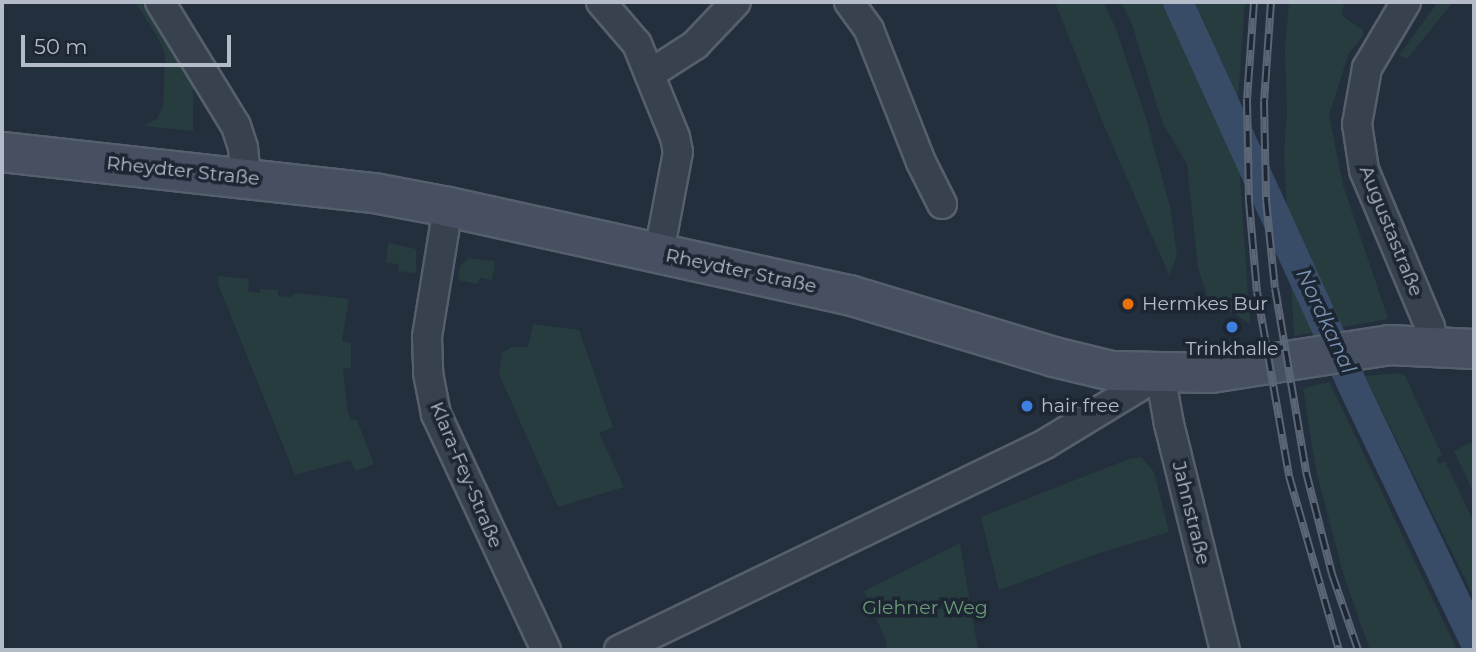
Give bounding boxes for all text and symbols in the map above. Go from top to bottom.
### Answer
scale bar [24,21,234,65]
text: 50 m [34,34,88,59]
street label: Rheydter Straße [105,152,261,190]
street label: Augustastraße [1354,162,1428,300]
street label: Rheydter Straße [663,244,819,298]
water label: Nordkanal [1291,264,1361,378]
place label: Hermkes Bur [1142,293,1268,315]
marker: Hermkes Bur [1120,296,1136,312]
marker: Trinkhalle [1224,319,1240,335]
place label: Trinkhalle [1185,338,1279,360]
place label: hair free [1041,395,1120,417]
street label: Klara-Fey-Straße [425,398,507,552]
marker: hair free [1019,398,1035,414]
street label: Jahnstraße [1167,459,1215,567]
park label: Glehner Weg [862,597,988,619]

